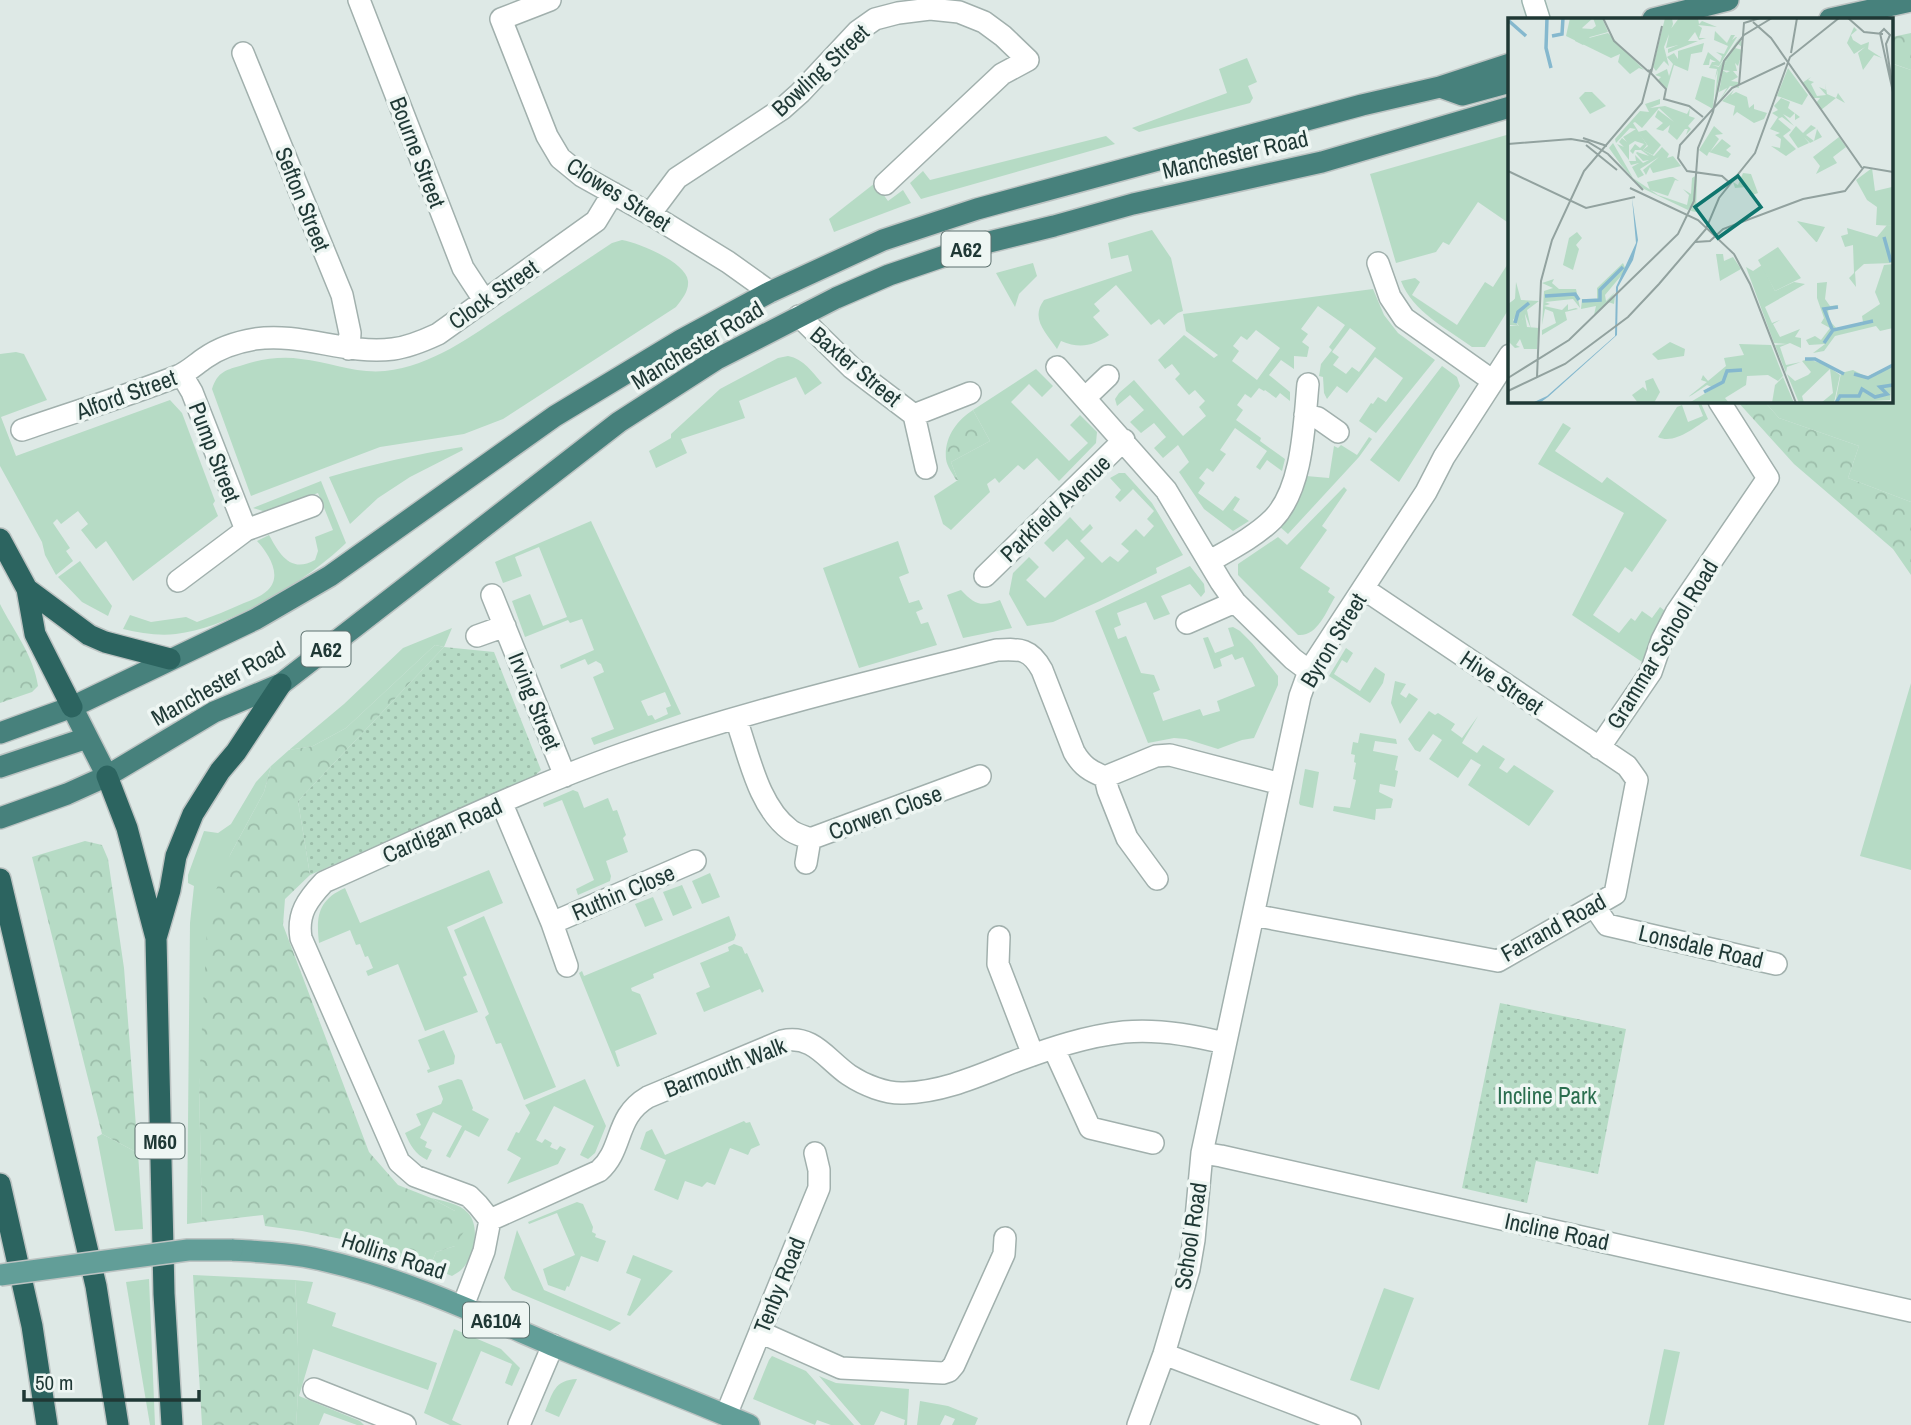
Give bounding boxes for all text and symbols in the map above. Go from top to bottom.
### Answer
street label: Bowling Street [765,17,875,123]
inset map [1508,18,1894,402]
street label: Bourne Street [383,92,453,212]
street label: Manchester Road [1159,122,1311,186]
street label: Sefton Street [268,142,338,256]
street label: Clowes Street [561,150,677,238]
road number: A62 [942,232,990,266]
street label: Clock Street [442,252,544,336]
street label: Manchester Road [625,293,769,397]
street label: Baxter Street [804,319,908,413]
street label: Alford Street [70,362,181,427]
street label: Pump Street [182,398,248,506]
street label: Parkfield Avenue [993,447,1117,569]
street label: Grammar School Road [1599,553,1725,735]
street label: Byron Street [1293,587,1373,693]
road number: A62 [302,632,350,666]
street label: Manchester Road [145,633,291,733]
street label: Hive Street [1454,643,1550,721]
street label: Irving Street [501,648,569,754]
street label: Corwen Close [824,777,946,847]
street label: Cardigan Road [377,790,507,870]
street label: Ruthin Close [567,856,679,928]
street label: Farrand Road [1495,885,1611,969]
street label: Lonsdale Road [1636,917,1766,975]
street label: Barmouth Walk [660,1029,791,1104]
park label: Incline Park [1497,1080,1597,1111]
road number: M60 [136,1124,184,1158]
street label: School Road [1166,1180,1214,1292]
street label: Incline Road [1502,1205,1612,1257]
street label: Hollins Road [338,1224,450,1286]
street label: Tenby Road [746,1233,812,1337]
road number: A6104 [463,1302,529,1338]
scale bar [24,1358,200,1402]
text: 50 m [35,1368,73,1397]

